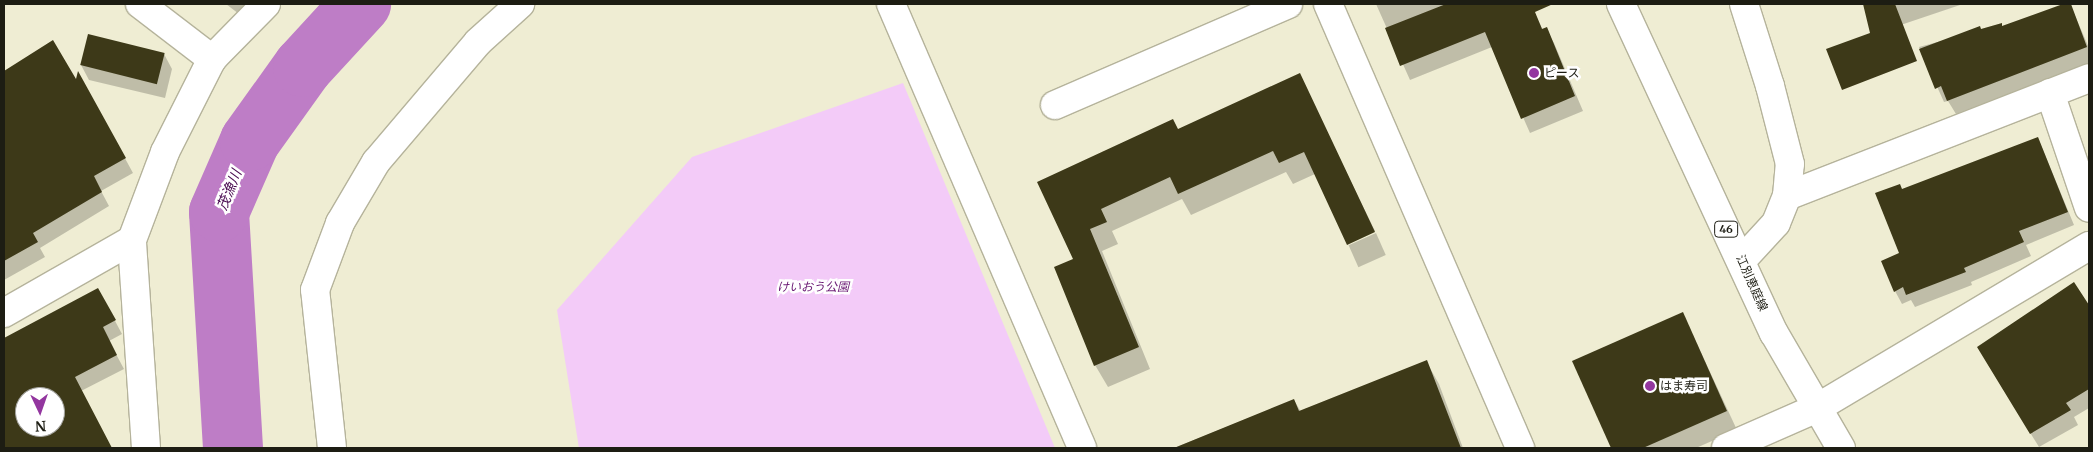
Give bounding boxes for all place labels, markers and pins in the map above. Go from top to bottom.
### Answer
place label: ピース [1544,66,1580,80]
marker: ピース [1528,67,1540,79]
place label: はま寿司 [1660,379,1708,393]
marker: はま寿司 [1644,380,1656,392]

